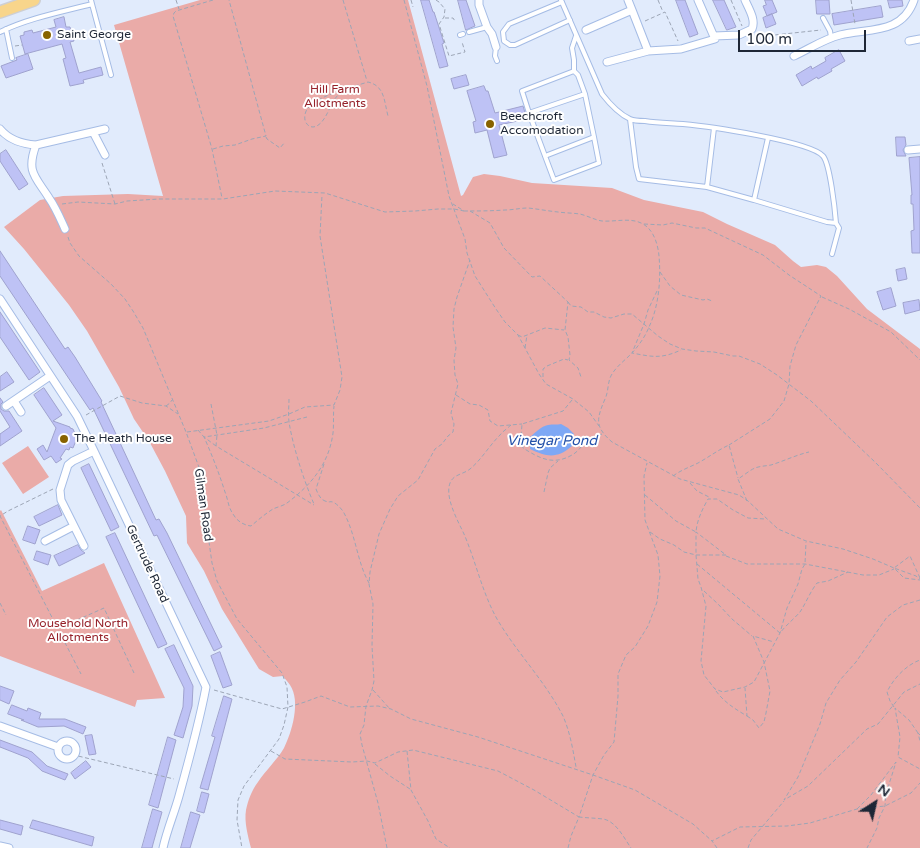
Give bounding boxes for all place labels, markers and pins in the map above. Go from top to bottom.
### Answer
place label: Saint George [57,28,131,42]
marker: Saint George [41,29,53,41]
place label: Beechcroft Accomodation [500,110,583,138]
marker: Beechcroft Accomodation [484,118,496,130]
place label: The Heath House [74,432,172,446]
marker: The Heath House [58,433,70,445]

